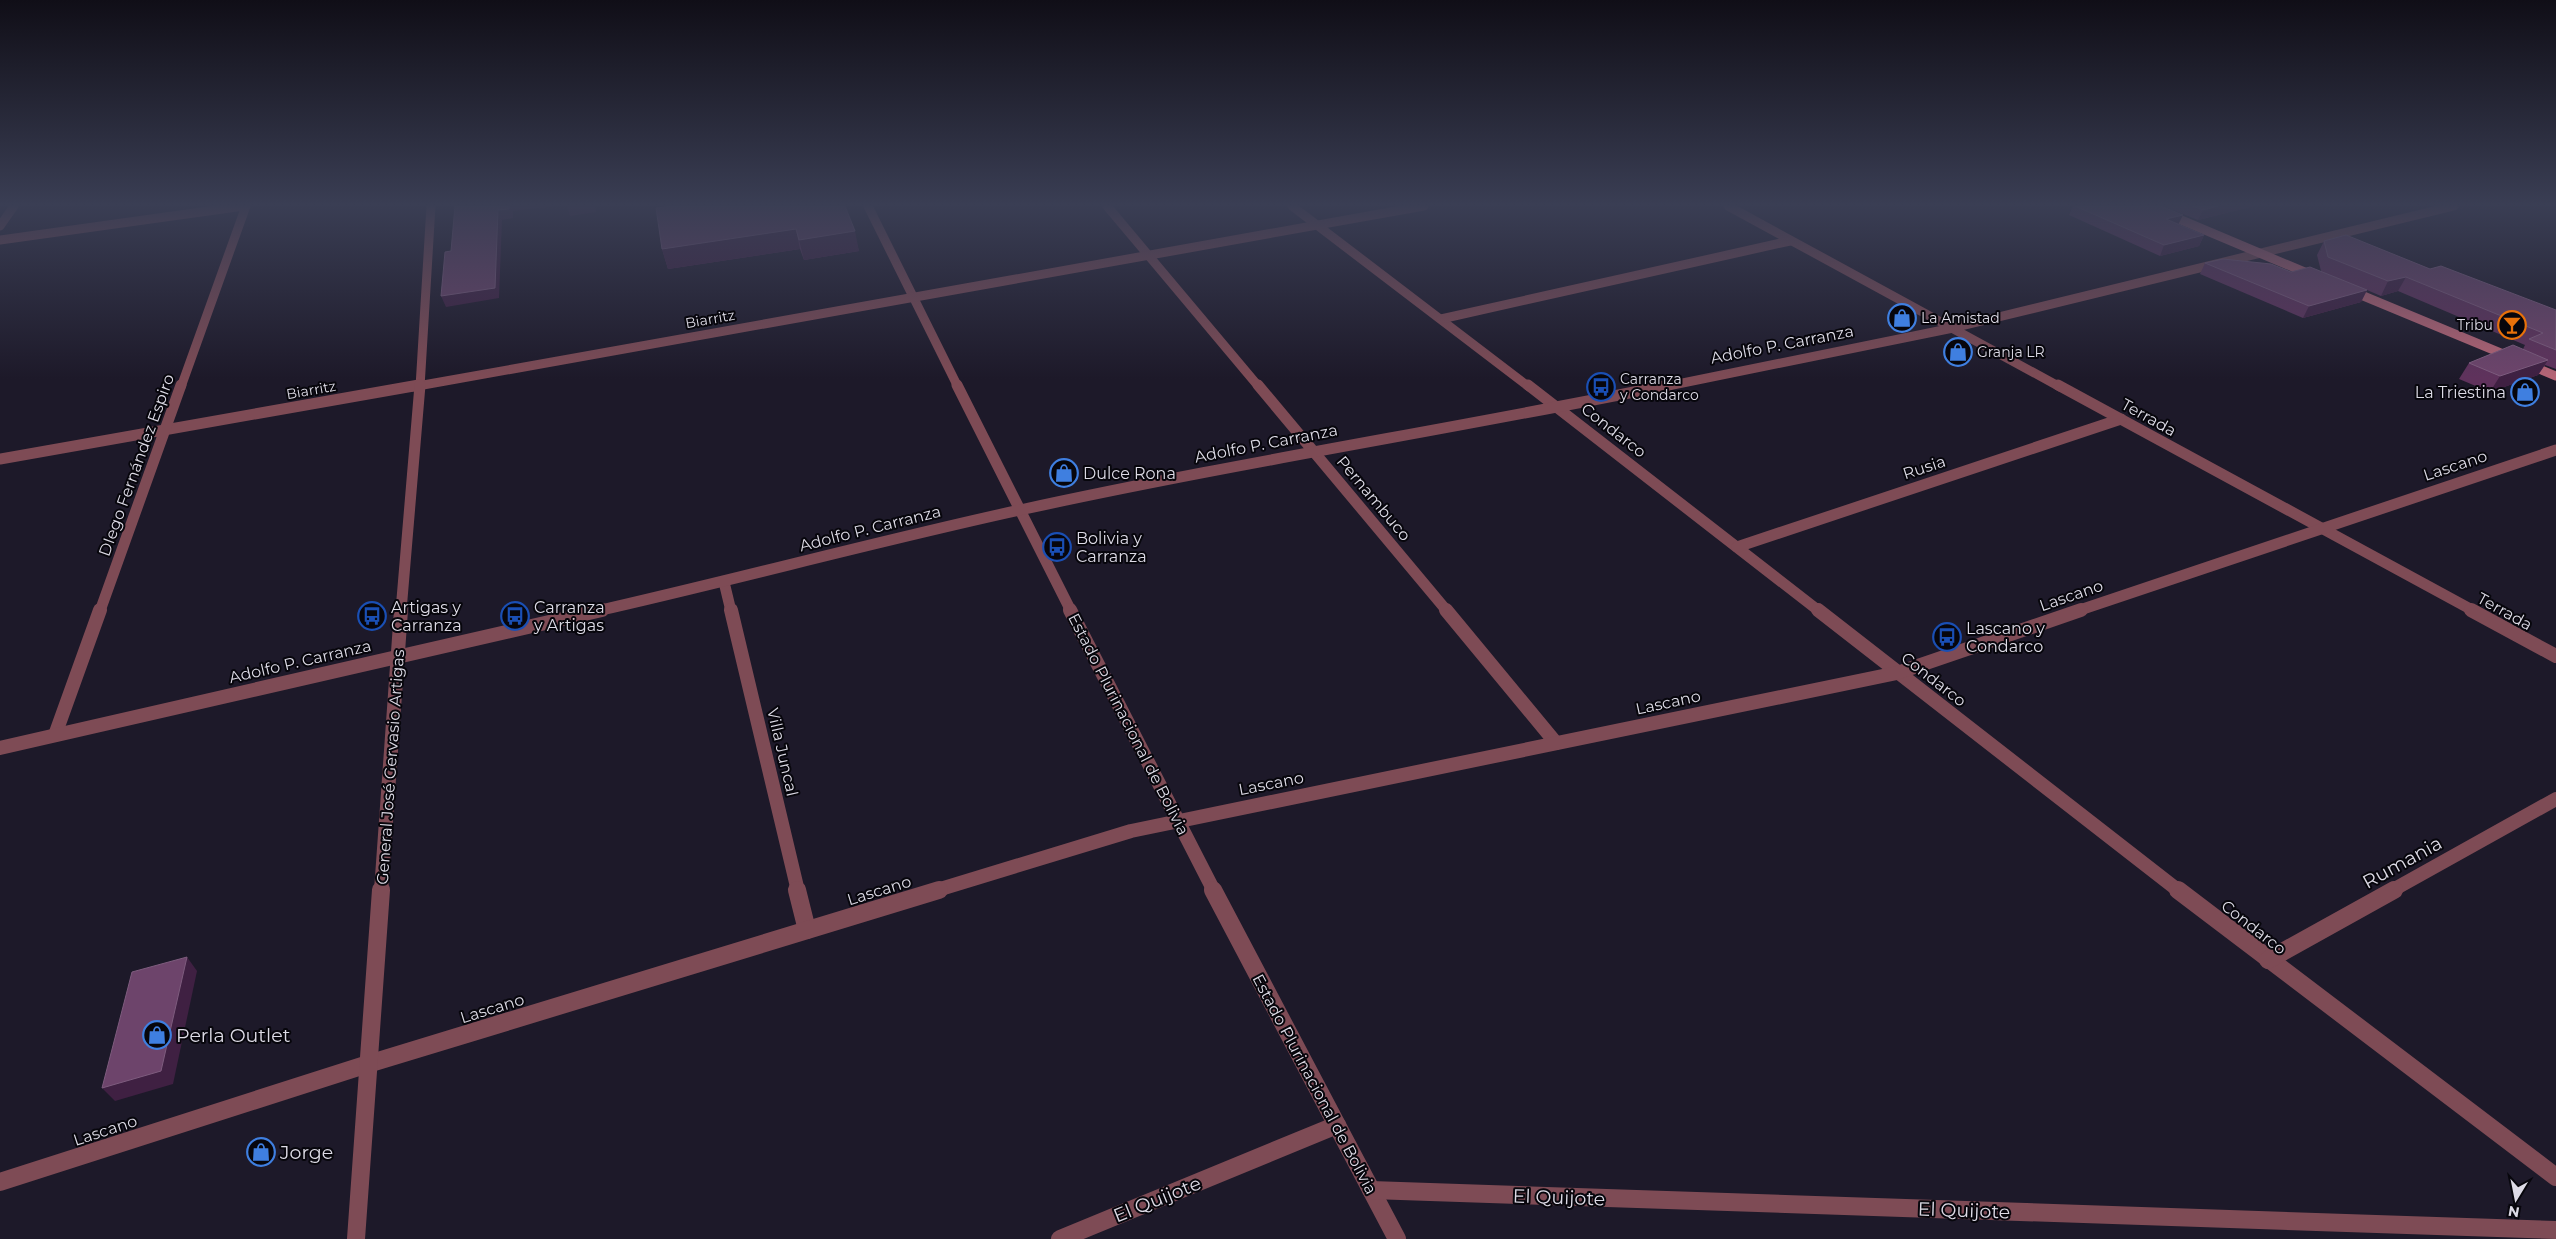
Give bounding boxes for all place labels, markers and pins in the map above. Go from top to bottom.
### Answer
shop icon: La Amistad [1887,303,1917,333]
place label: La Amistad [1921,309,2000,327]
bar icon: Tribu [2497,310,2527,340]
place label: Tribu [2457,316,2493,334]
shop icon: Granja LR [1943,337,1973,367]
place label: Granja LR [1977,343,2045,361]
place label: Carranza y Condarco [1619,370,1699,404]
bus stop icon: Carranza y Condarco [1586,372,1616,402]
shop icon: La Triestina [2510,377,2540,407]
place label: La Triestina [2415,383,2506,402]
shop icon: Dulce Rona [1049,458,1079,488]
place label: Dulce Rona [1083,464,1176,483]
place label: Bolivia y Carranza [1076,529,1147,566]
bus stop icon: Bolivia y Carranza [1042,532,1072,562]
place label: Artigas y Carranza [391,598,462,635]
place label: Carranza y Artigas [533,598,605,635]
bus stop icon: Artigas y Carranza [357,601,387,631]
bus stop icon: Carranza y Artigas [500,601,530,631]
place label: Lascano y Condarco [1966,619,2045,656]
bus stop icon: Lascano y Condarco [1932,622,1962,652]
shop icon: Perla Outlet [142,1020,172,1050]
place label: Perla Outlet [176,1024,291,1047]
shop icon: Jorge [246,1137,276,1167]
place label: Jorge [279,1141,333,1164]

